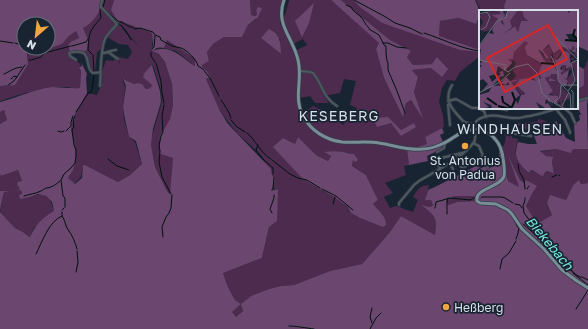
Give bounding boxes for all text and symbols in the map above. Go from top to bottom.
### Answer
inset map [479,10,578,109]
north arrow [16,16,56,56]
text: N [24,38,38,53]
district label: KESEBERG [298,107,380,124]
district label: WINDHAUSEN [457,120,563,137]
marker: St. Antonius von Padua [460,141,470,151]
place label: St. Antonius von Padua [430,153,500,182]
water label: Biekebach [523,213,578,274]
place label: Heßberg [454,300,503,315]
marker: Heßberg [441,302,451,312]

